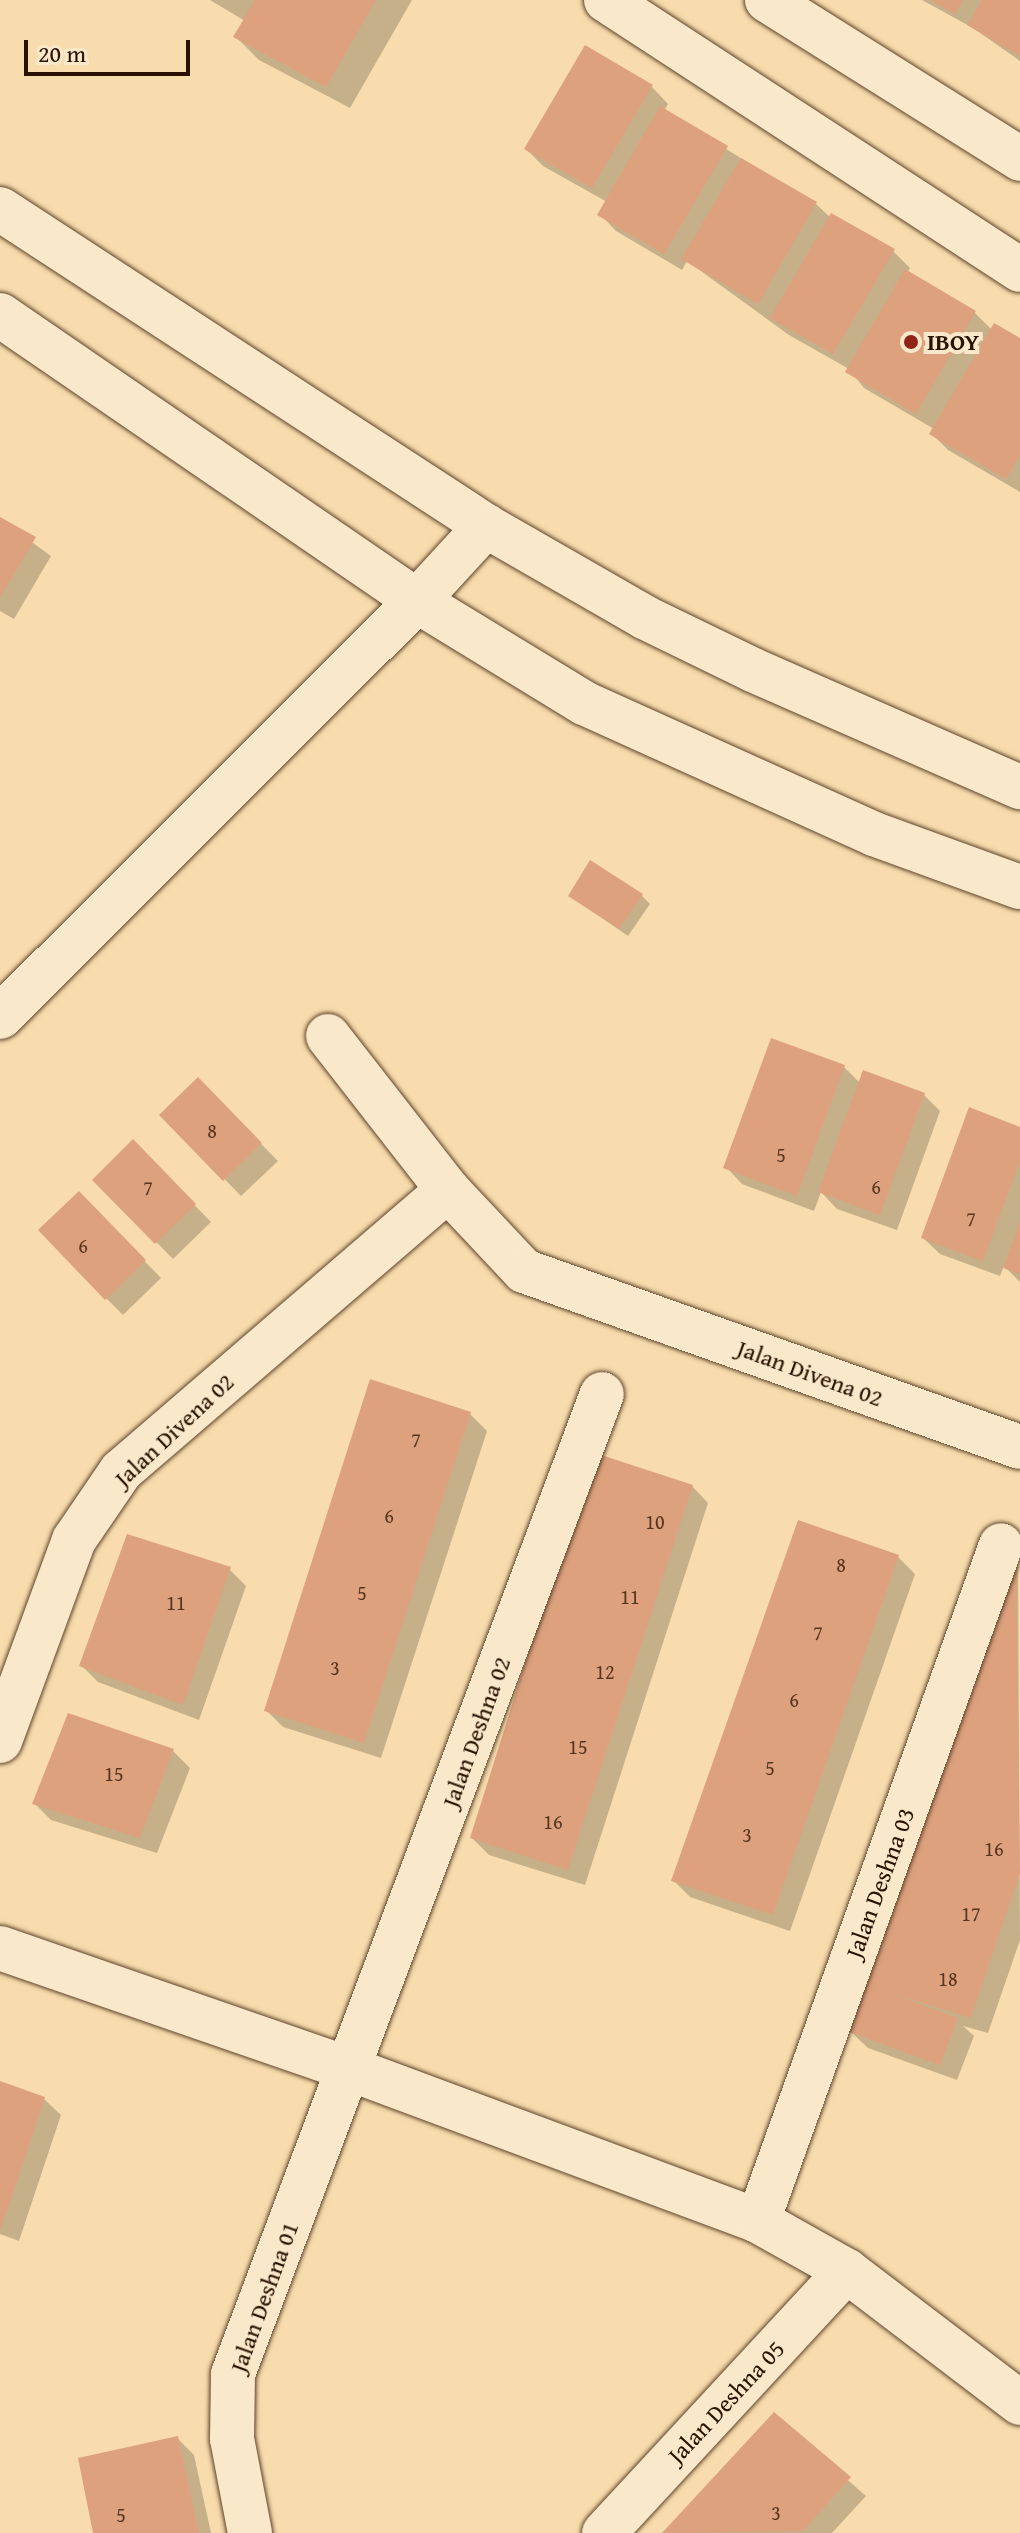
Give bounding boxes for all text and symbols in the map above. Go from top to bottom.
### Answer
scale bar [28,24,194,74]
text: 20 m [38,36,86,71]
place label: IBOY [927,328,979,356]
marker: IBOY [902,333,920,351]
house number: 8 [207,1118,217,1142]
house number: 5 [776,1142,786,1166]
house number: 6 [871,1174,881,1198]
house number: 7 [143,1175,153,1199]
house number: 7 [966,1206,976,1230]
house number: 6 [78,1233,88,1257]
street label: Jalan Divena 02 [733,1333,887,1413]
street label: Jalan Divena 02 [108,1367,240,1493]
house number: 7 [411,1427,421,1451]
house number: 6 [384,1503,394,1527]
house number: 10 [645,1509,665,1533]
house number: 8 [836,1552,846,1576]
house number: 5 [357,1580,367,1604]
house number: 11 [620,1584,640,1608]
house number: 11 [166,1590,186,1614]
house number: 7 [813,1620,823,1644]
street label: Jalan Deshna 02 [435,1653,517,1811]
house number: 3 [330,1655,340,1679]
house number: 12 [595,1659,615,1683]
house number: 6 [789,1687,799,1711]
house number: 15 [568,1734,588,1758]
house number: 5 [765,1755,775,1779]
house number: 15 [104,1761,124,1785]
street label: Jalan Deshna 03 [839,1804,921,1962]
house number: 16 [543,1809,563,1833]
house number: 3 [742,1822,752,1846]
house number: 16 [984,1836,1004,1860]
house number: 17 [961,1901,981,1925]
house number: 18 [938,1966,958,1990]
street label: Jalan Deshna 01 [223,2218,305,2376]
street label: Jalan Deshna 05 [662,2334,790,2470]
house number: 3 [771,2500,781,2524]
house number: 5 [116,2502,126,2526]

